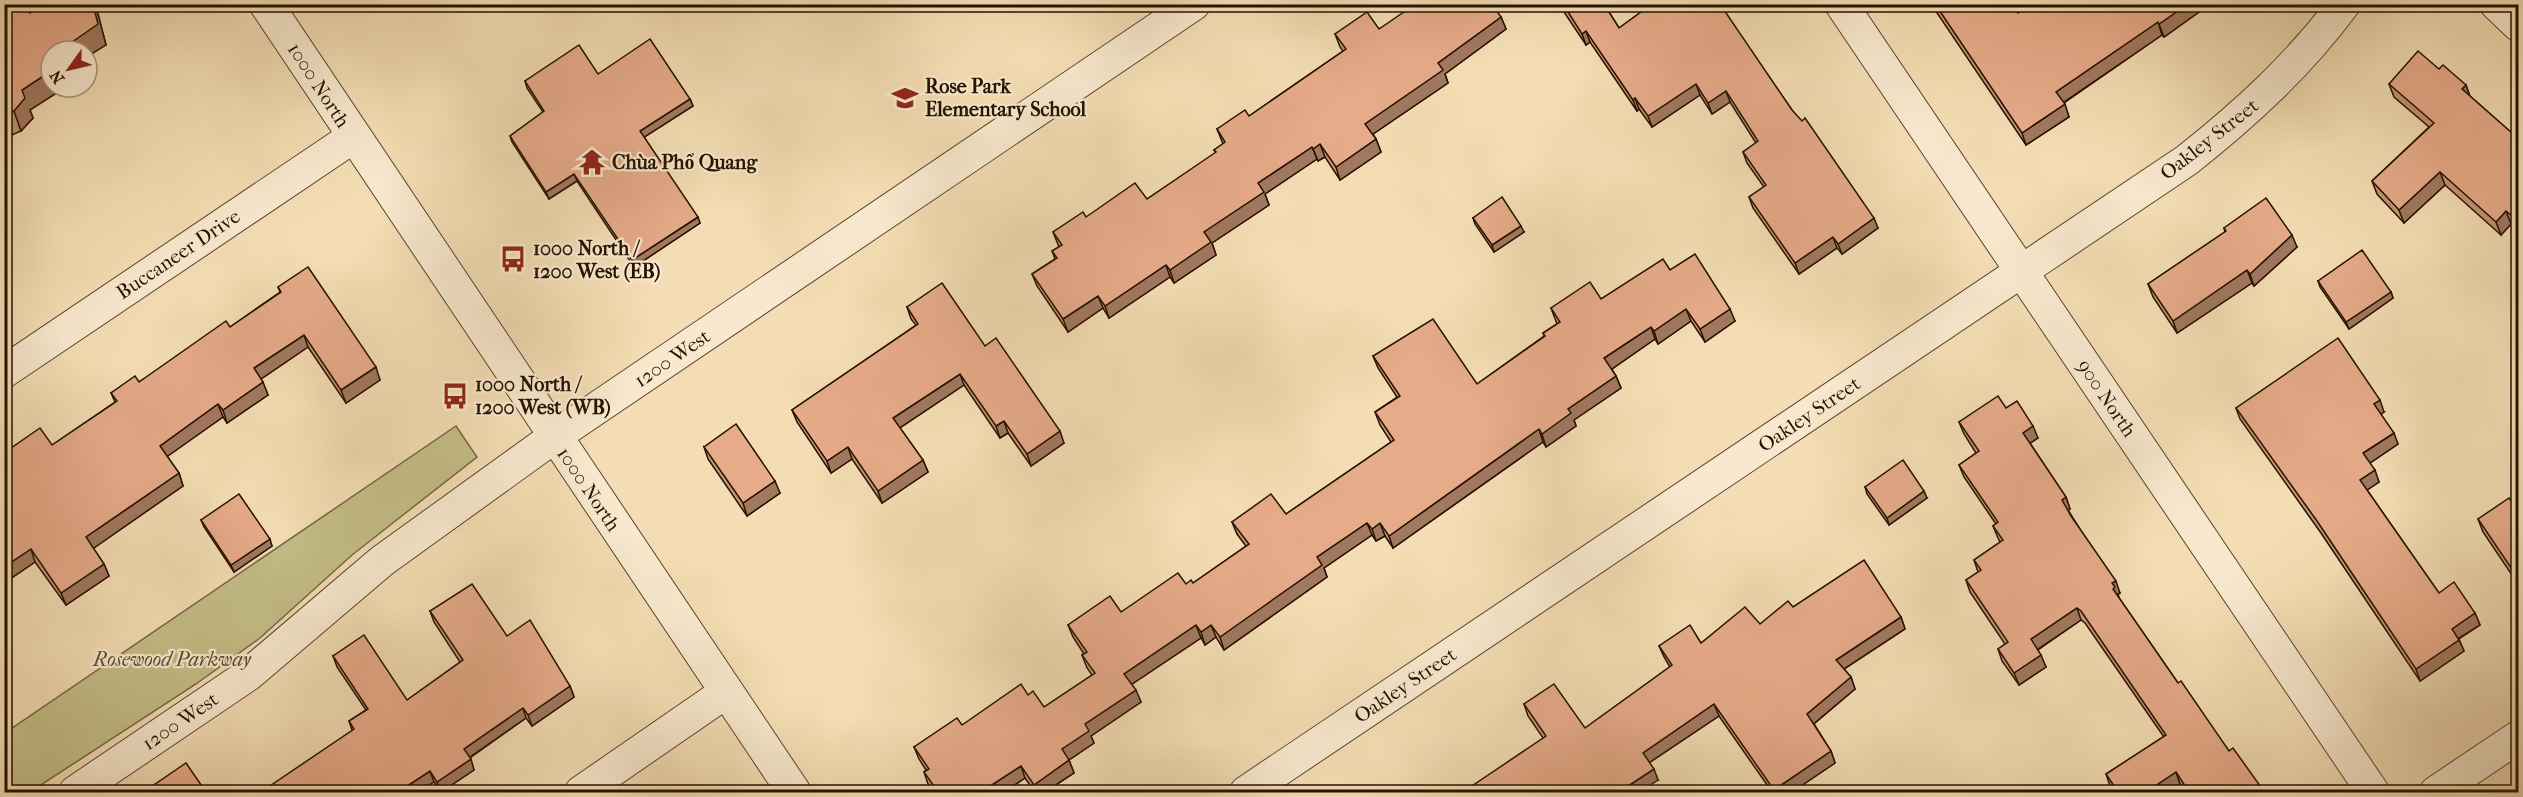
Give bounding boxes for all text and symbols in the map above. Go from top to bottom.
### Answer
north arrow [39,39,99,99]
street label: 1000 North [283,39,355,133]
text: N [45,66,68,87]
place label: Rose Park Elementary School [925,75,1087,121]
school or university icon: Rose Park Elementary School [890,83,920,113]
street label: Oakley Street [2156,94,2263,185]
temple icon: Chùa Phổ Quang [577,147,607,177]
place label: Chùa Phổ Quang [612,151,758,174]
street label: Buccaneer Drive [112,205,245,304]
place label: 1000 North / 1200 West (EB) [533,237,660,283]
bus stop icon: 1000 North / 1200 West (EB) [498,244,528,274]
street label: 1200 West [630,325,715,392]
street label: 900 North [2072,355,2141,442]
street label: Oakley Street [1754,372,1865,457]
place label: 1000 North / 1200 West (WB) [475,373,611,419]
bus stop icon: 1000 North / 1200 West (WB) [440,381,470,411]
street label: 1000 North [552,443,625,536]
street label: Oakley Street [1350,643,1461,728]
park label: Rosewood Parkway [91,648,252,671]
street label: 1200 West [138,688,223,755]

